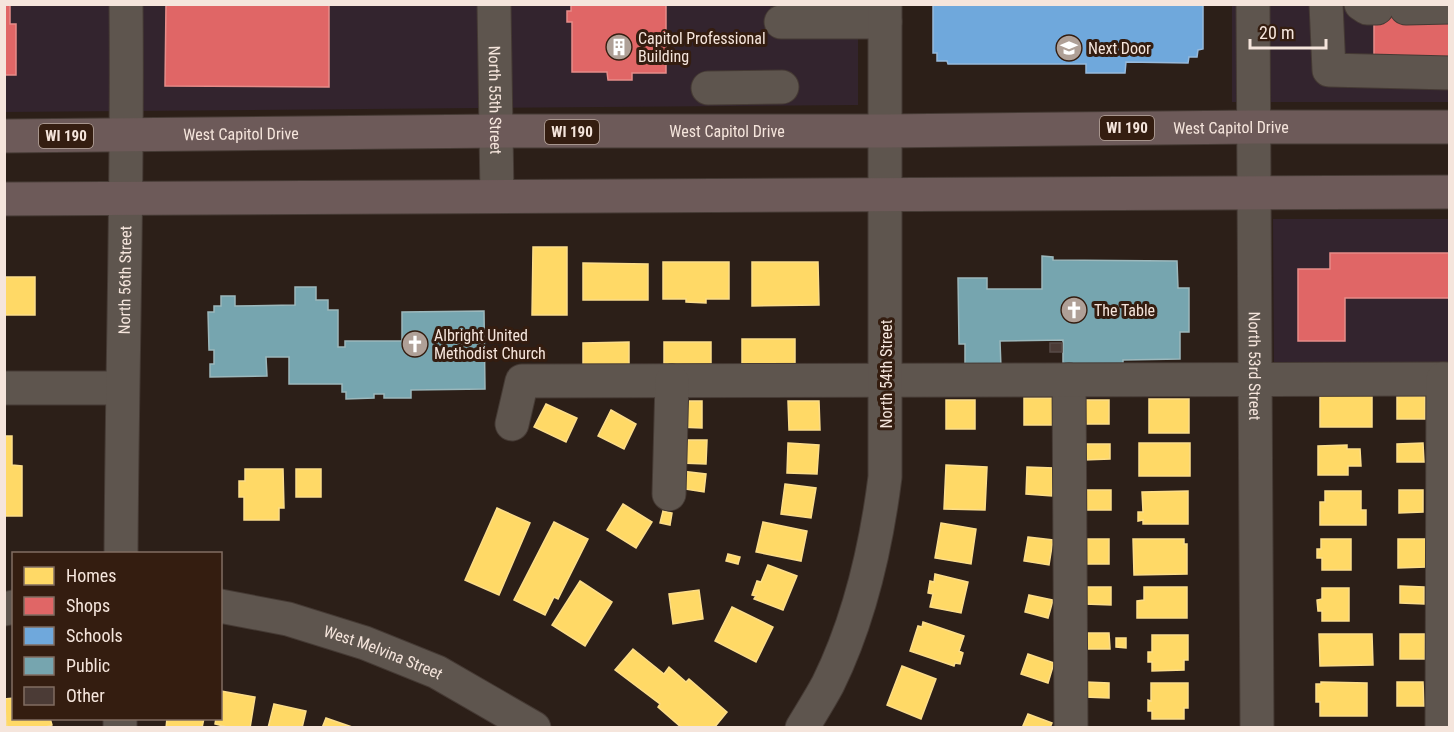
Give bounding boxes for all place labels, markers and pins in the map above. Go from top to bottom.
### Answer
place label: Capitol Professional Building [638,29,766,66]
building icon: Capitol Professional Building [604,32,634,62]
school or university icon: Next Door [1054,33,1084,63]
place label: Next Door [1088,39,1151,58]
church icon: The Table [1059,295,1089,325]
place label: The Table [1094,301,1155,320]
place label: Albright United Methodist Church [434,326,546,363]
church icon: Albright United Methodist Church [400,329,430,359]

